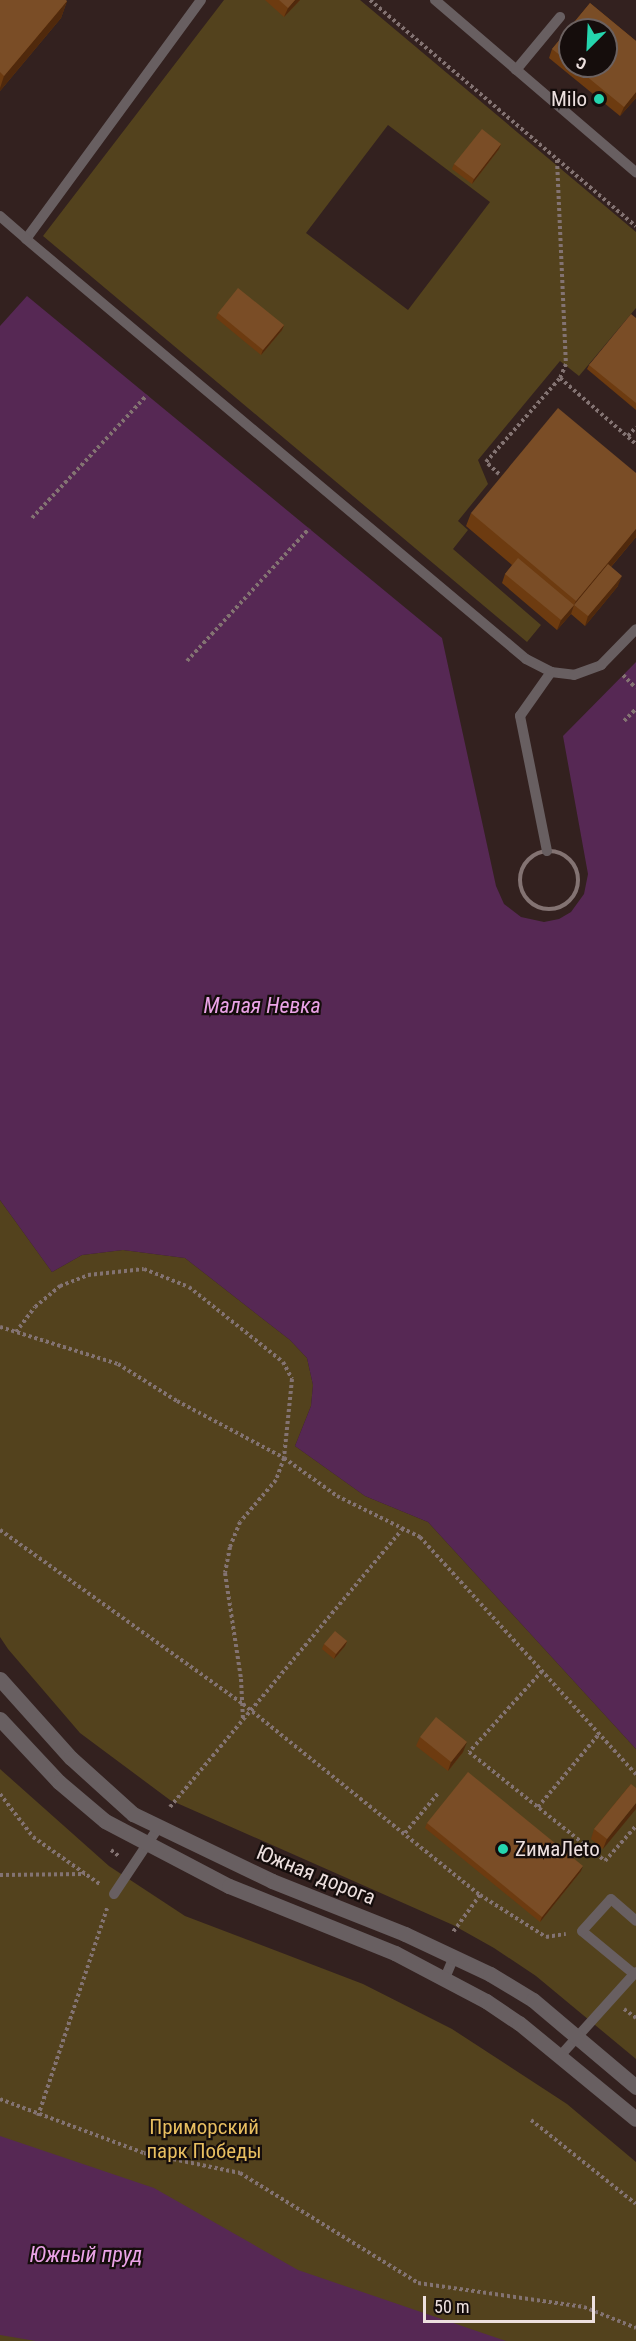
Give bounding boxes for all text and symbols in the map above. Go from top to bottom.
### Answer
north arrow [558,18,618,78]
text: С [573,53,589,74]
place label: Milo [551,86,587,112]
marker: Milo [592,92,606,106]
water label: Малая Невка [203,993,321,1019]
place label: ZимаЛеtо [515,1836,600,1862]
street label: Южная дорога [253,1840,379,1910]
marker: ZимаЛеtо [496,1842,510,1856]
park label: Приморский парк Победы [146,2114,262,2164]
water label: Южный пруд [30,2242,142,2268]
scale bar [426,2284,598,2322]
text: 50 m [434,2296,469,2317]

